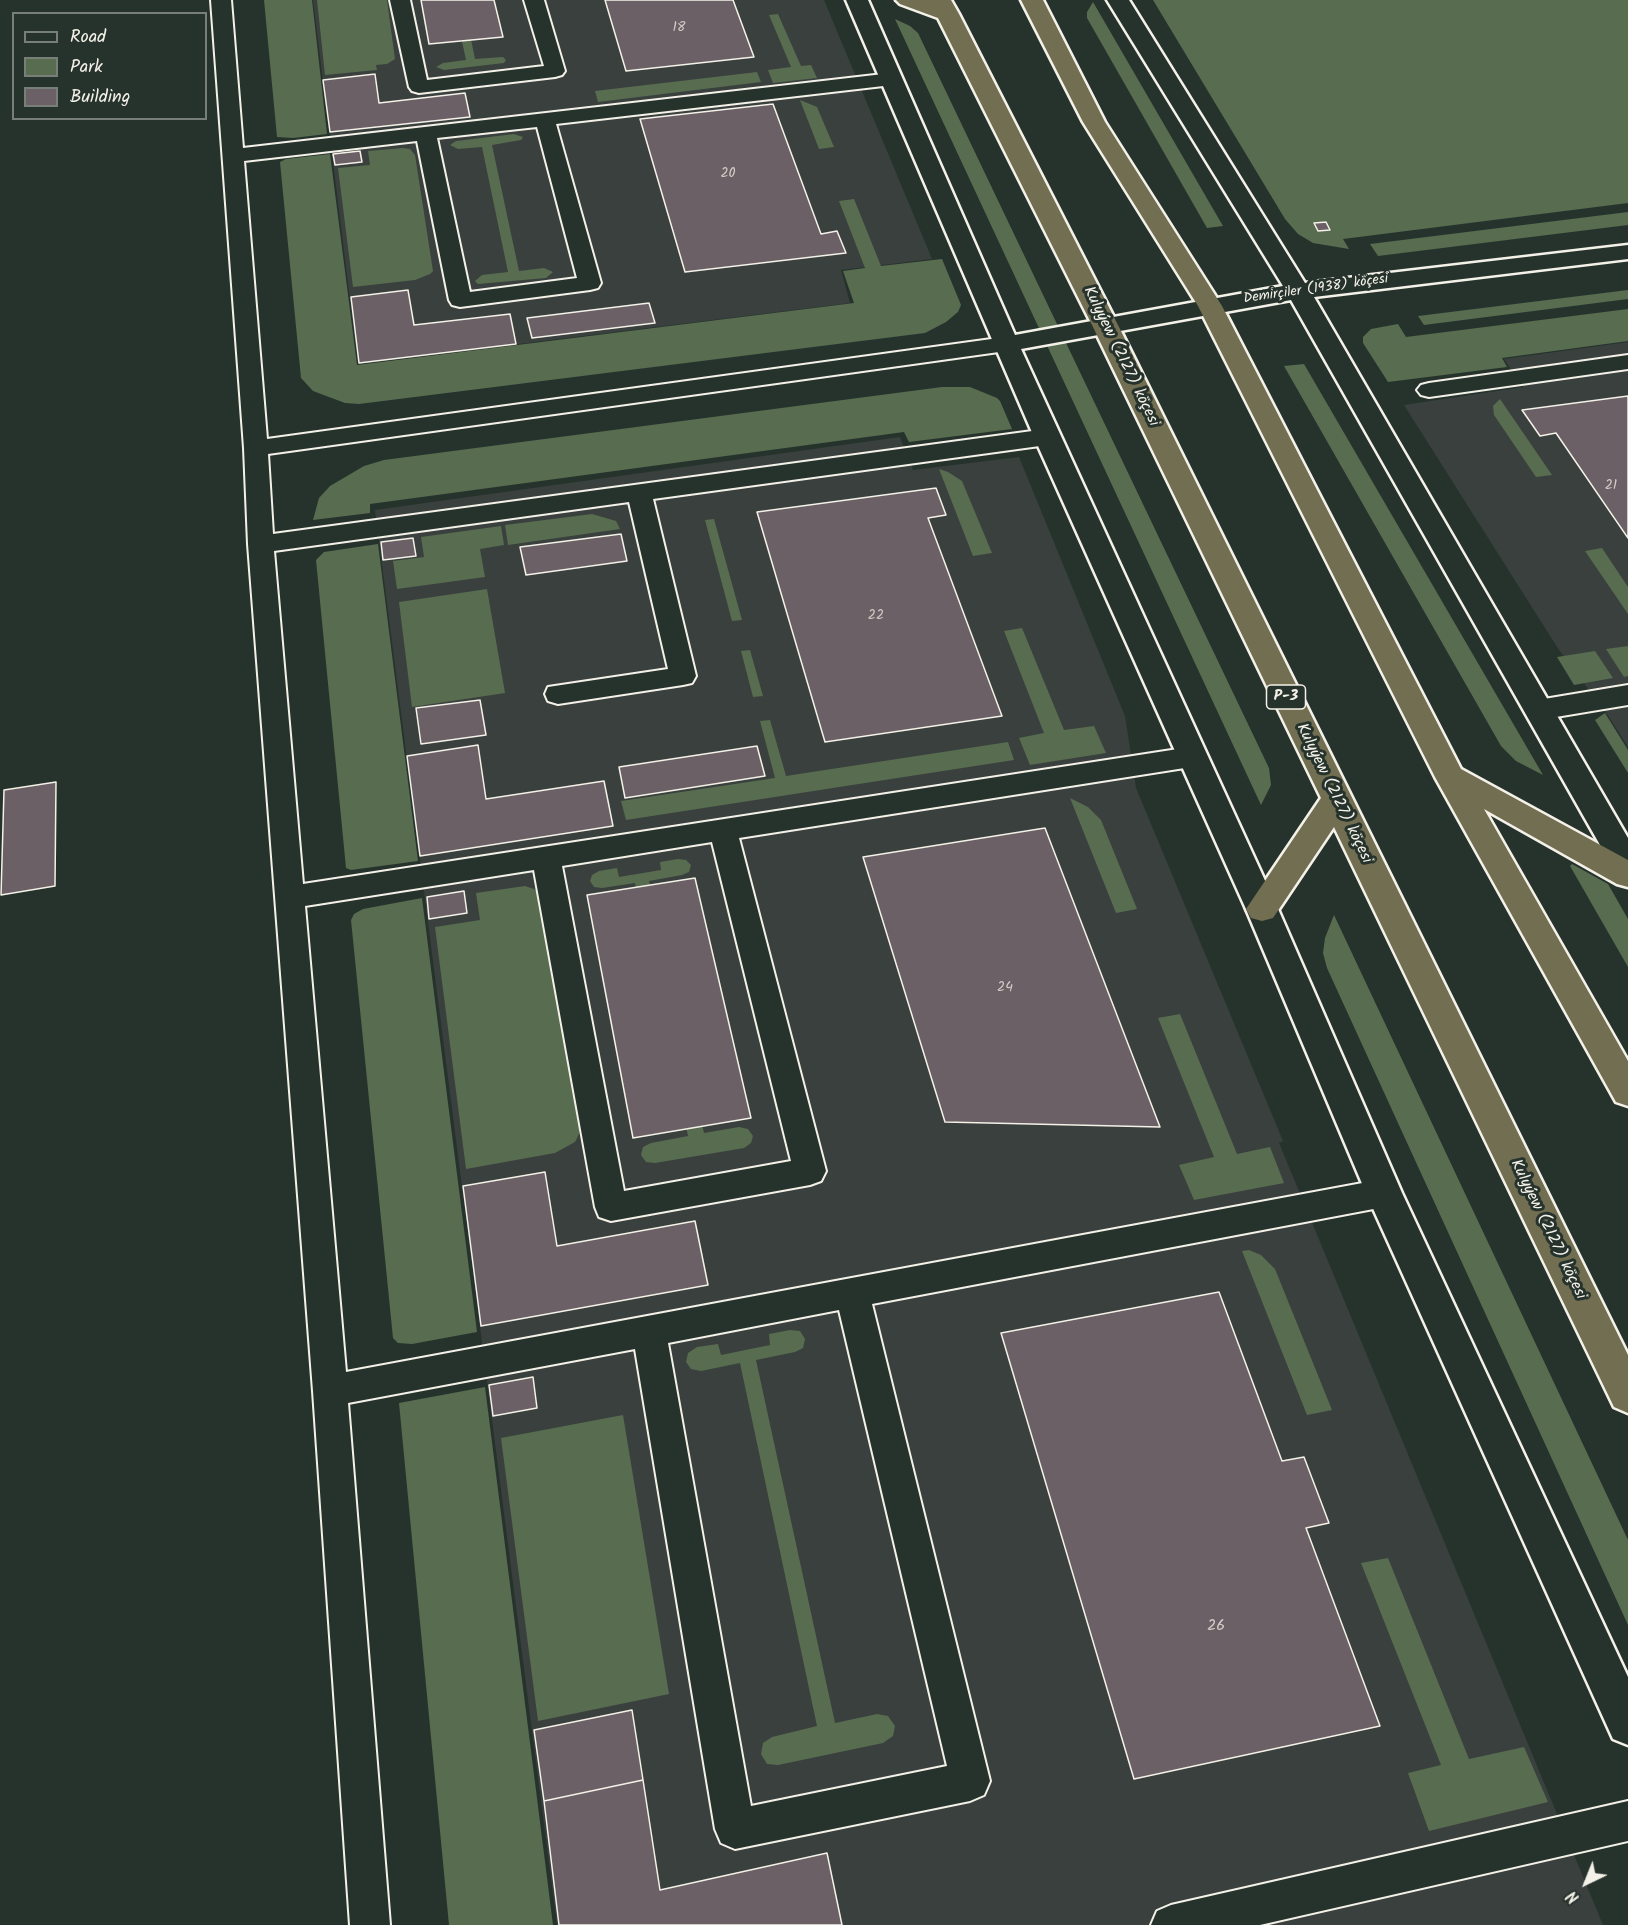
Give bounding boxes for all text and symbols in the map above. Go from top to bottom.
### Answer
legend [12,12,207,120]
house number: 18 [673,21,685,37]
text: Road [70,23,106,52]
text: Park [70,53,103,82]
text: Building [70,83,130,112]
house number: 20 [720,167,736,183]
street label: Demirçiler (1938) köçesi [1243,272,1389,308]
street label: Kulyýew (2127) köçesi [1078,284,1162,430]
house number: 21 [1605,479,1617,495]
house number: 22 [868,609,884,625]
road number: P-3 [1266,685,1306,709]
street label: Kulyýew (2127) köçesi [1291,721,1375,867]
house number: 24 [997,981,1013,997]
street label: Kulyýew (2127) köçesi [1505,1157,1589,1303]
house number: 26 [1207,1617,1225,1637]
north arrow [1556,1853,1616,1913]
text: N [1561,1884,1586,1909]

